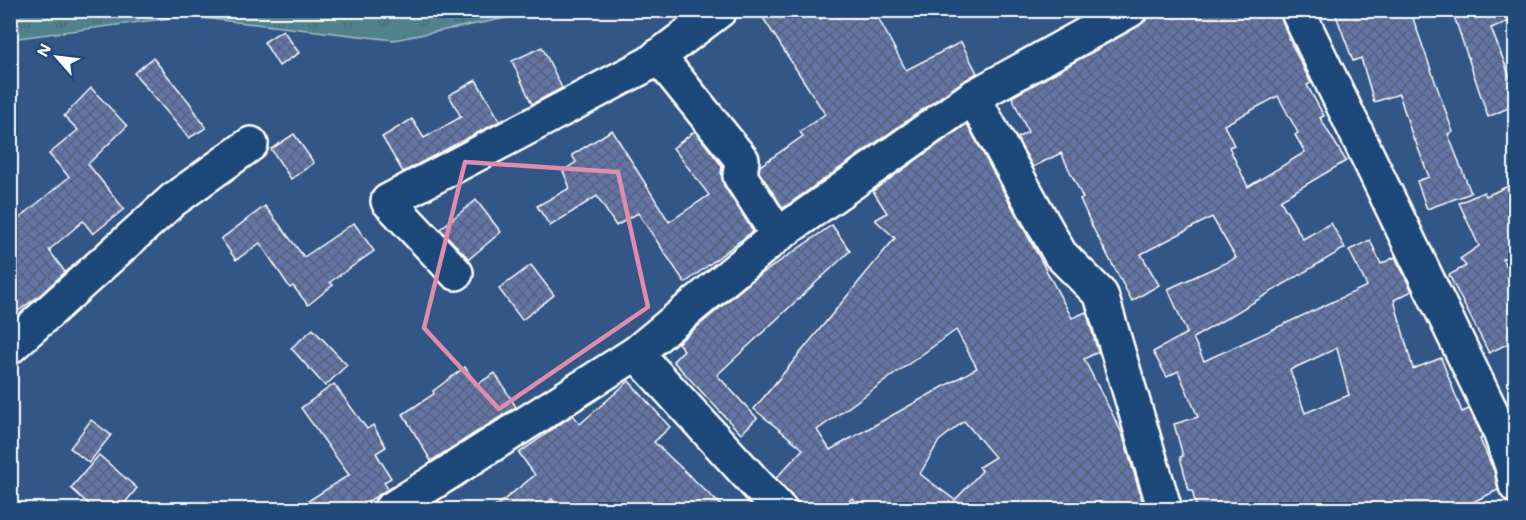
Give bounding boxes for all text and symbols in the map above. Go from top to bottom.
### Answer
north arrow [27,27,87,87]
text: N [31,39,55,60]

